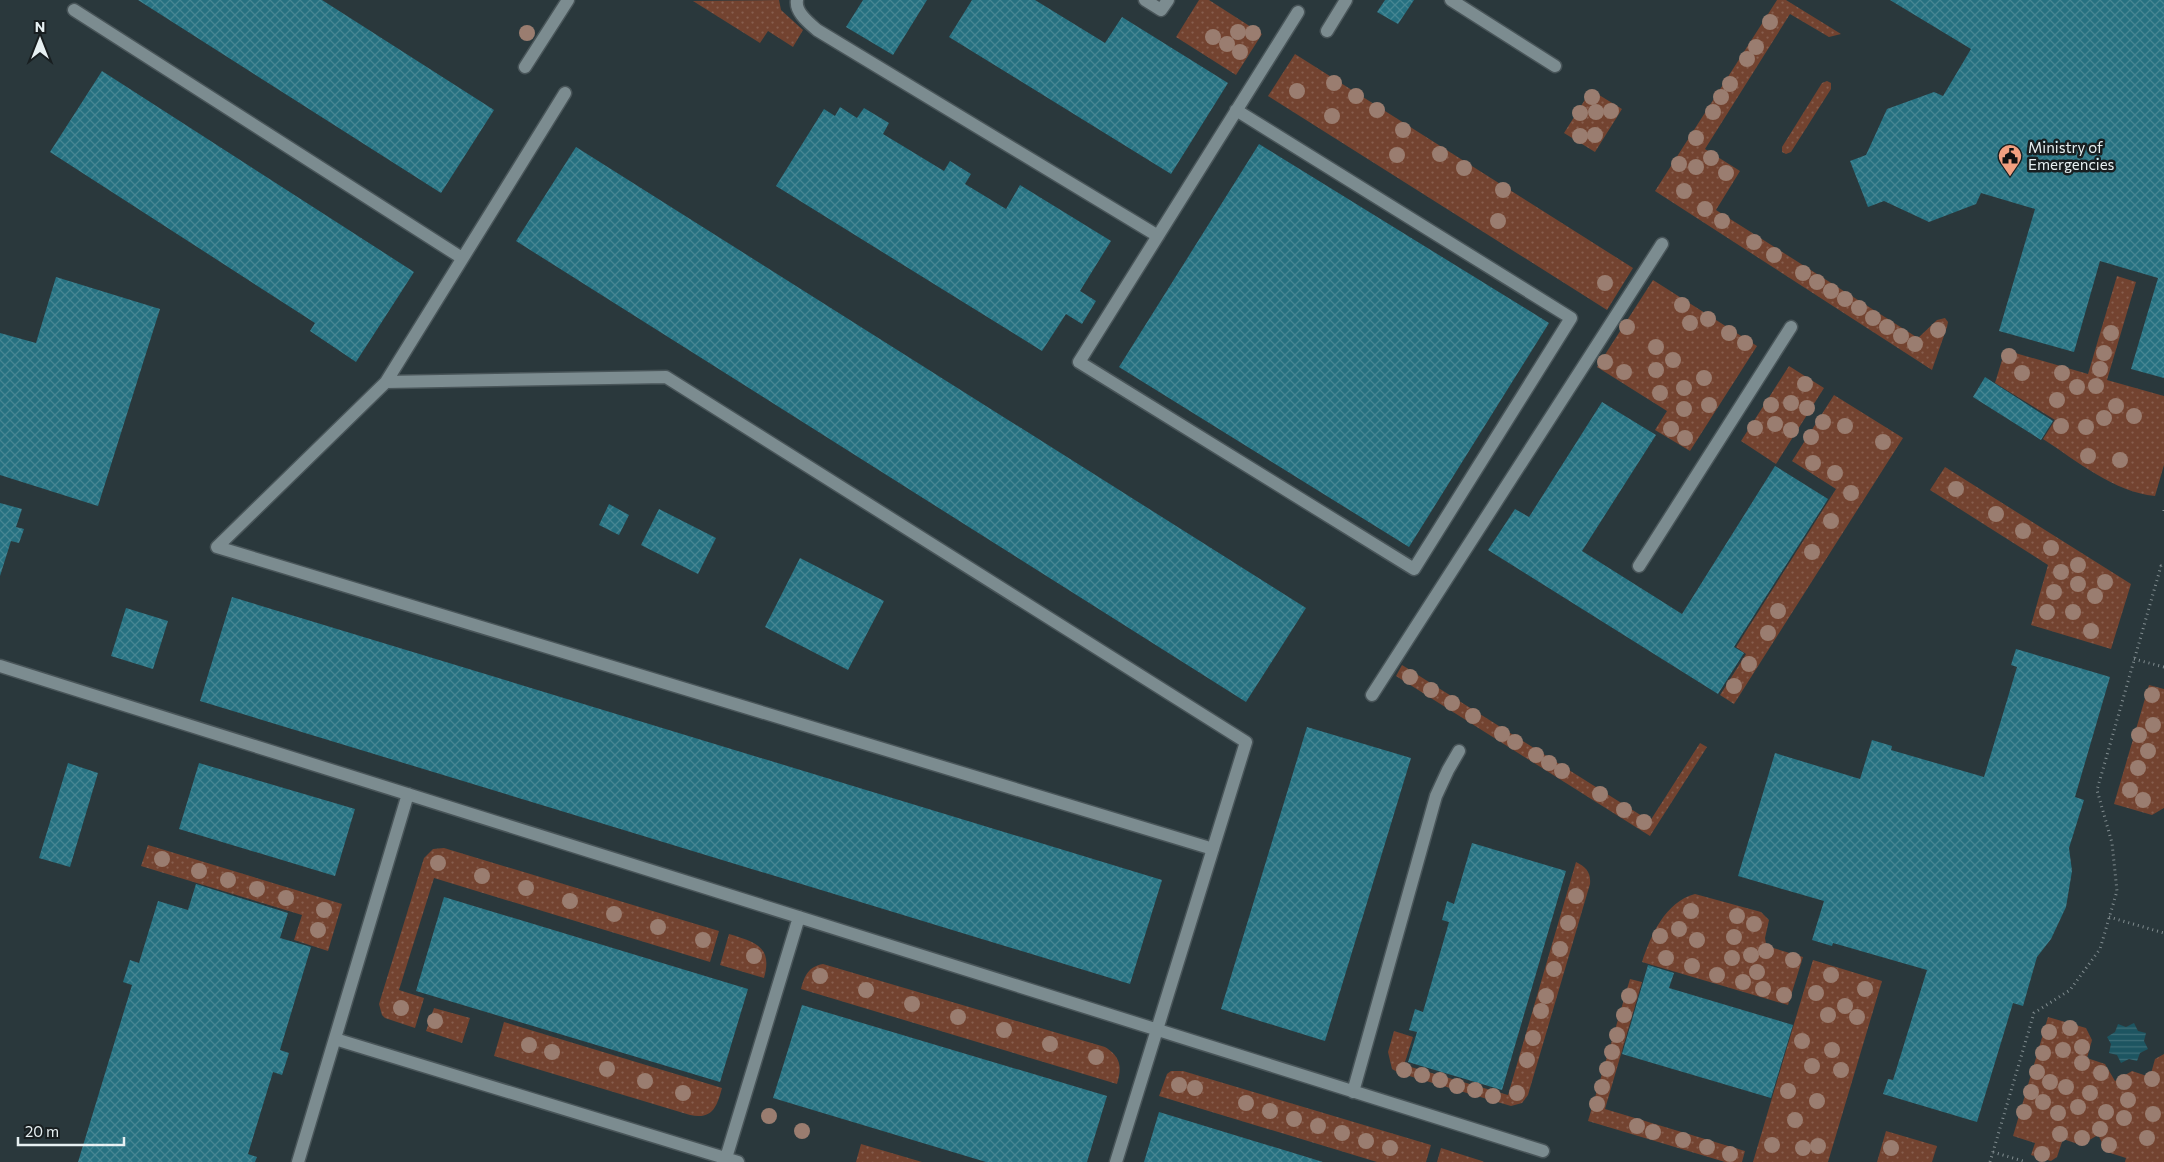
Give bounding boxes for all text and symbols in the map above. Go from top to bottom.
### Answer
north arrow [15,15,65,65]
text: N [35,18,45,35]
place label: Ministry of Emergencies [2028,138,2115,173]
public building icon: Ministry of Emergencies [1997,143,2023,177]
scale bar [18,1114,124,1146]
text: 20 m [25,1122,59,1140]

